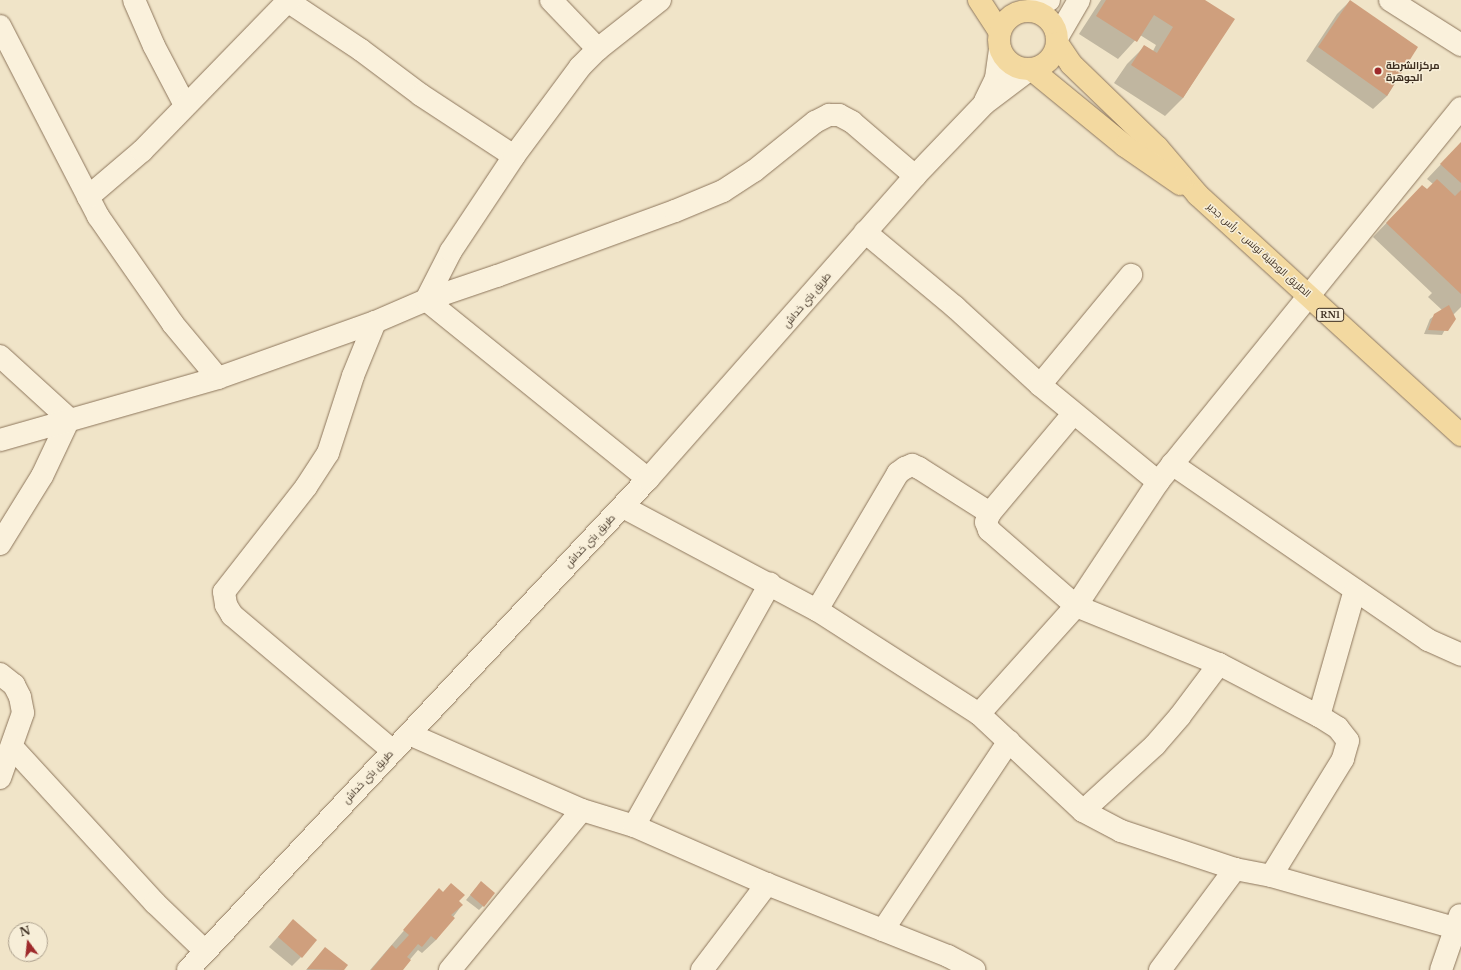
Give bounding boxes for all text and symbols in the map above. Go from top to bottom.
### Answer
place label: مركزالشرطة الجوهرة [1386,59,1439,82]
marker: مركزالشرطة الجوهرة [1373,66,1383,76]
street label: الطريق الوطنية تونس - رأس جدير [1205,200,1313,300]
street label: طريق بني خداش [781,270,833,330]
road number: RN1 [1316,308,1344,322]
street label: طريق بني خداش [562,512,618,570]
street label: طريق بني خداش [340,748,396,806]
north arrow [8,922,48,962]
text: N [18,923,32,939]

